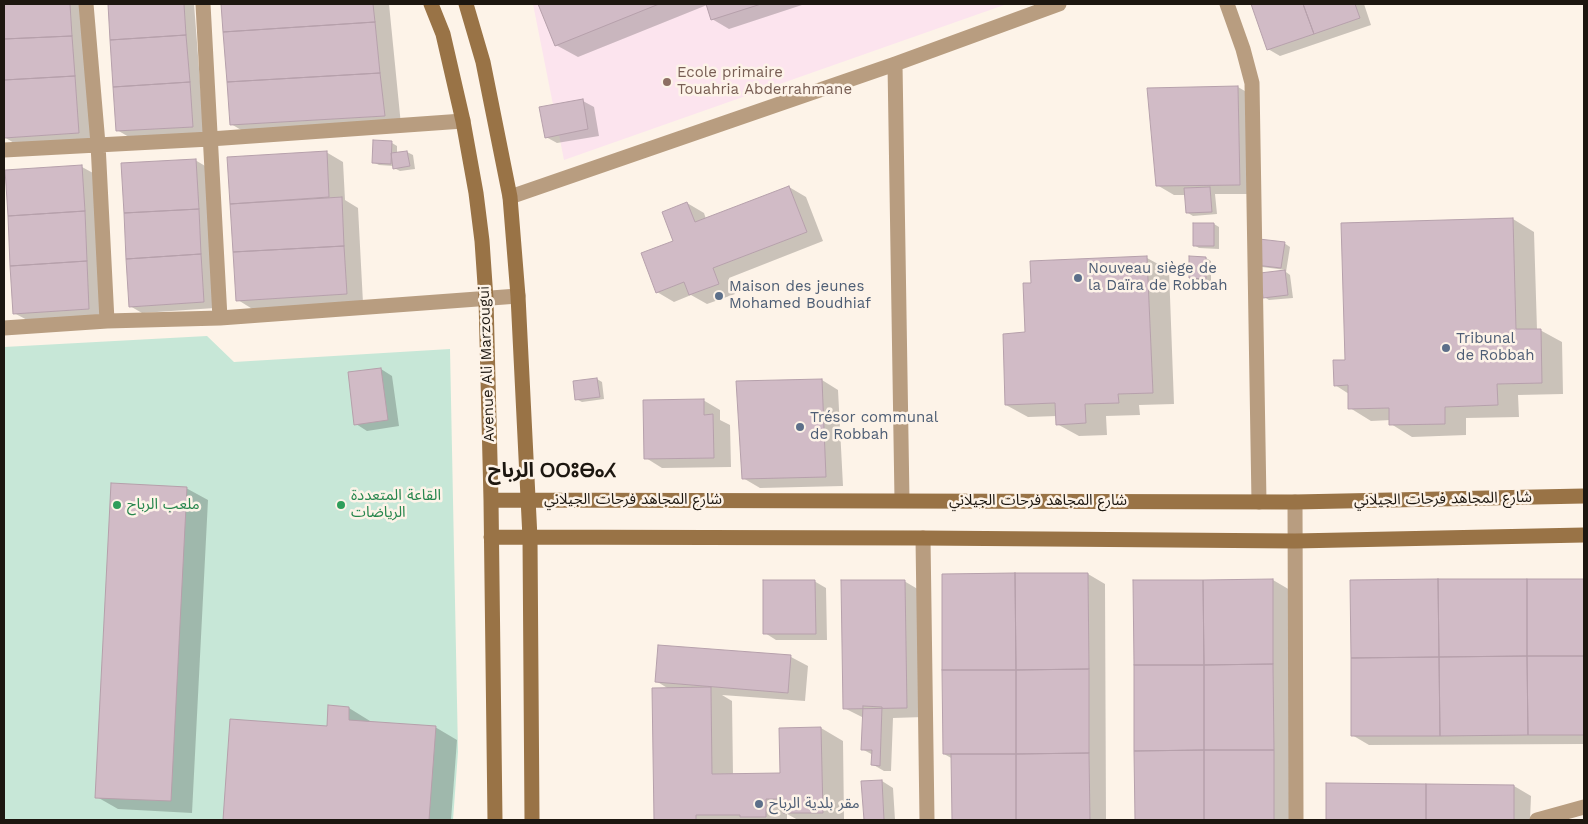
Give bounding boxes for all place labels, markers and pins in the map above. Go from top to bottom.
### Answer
place label: Ecole primaire Touahria Abderrahmane [677,64,852,99]
marker: Ecole primaire Touahria Abderrahmane [661,76,673,88]
place label: Nouveau siège de la Daïra de Robbah [1088,260,1227,295]
marker: Nouveau siège de la Daïra de Robbah [1072,272,1084,284]
place label: Maison des jeunes Mohamed Boudhiaf [729,278,871,313]
marker: Maison des jeunes Mohamed Boudhiaf [713,290,725,302]
place label: Tribunal de Robbah [1456,330,1534,365]
marker: Tribunal de Robbah [1440,342,1452,354]
place label: Trésor communal de Robbah [810,409,938,444]
marker: Trésor communal de Robbah [794,421,806,433]
place label: القاعة المتعددة الرياضات [351,487,441,522]
place label: ملعب الرباح [127,496,200,514]
marker: ملعب الرباح [111,499,123,511]
marker: القاعة المتعددة الرياضات [335,499,347,511]
place label: مقر بلدية الرباح [769,795,860,813]
marker: مقر بلدية الرباح [753,798,765,810]

